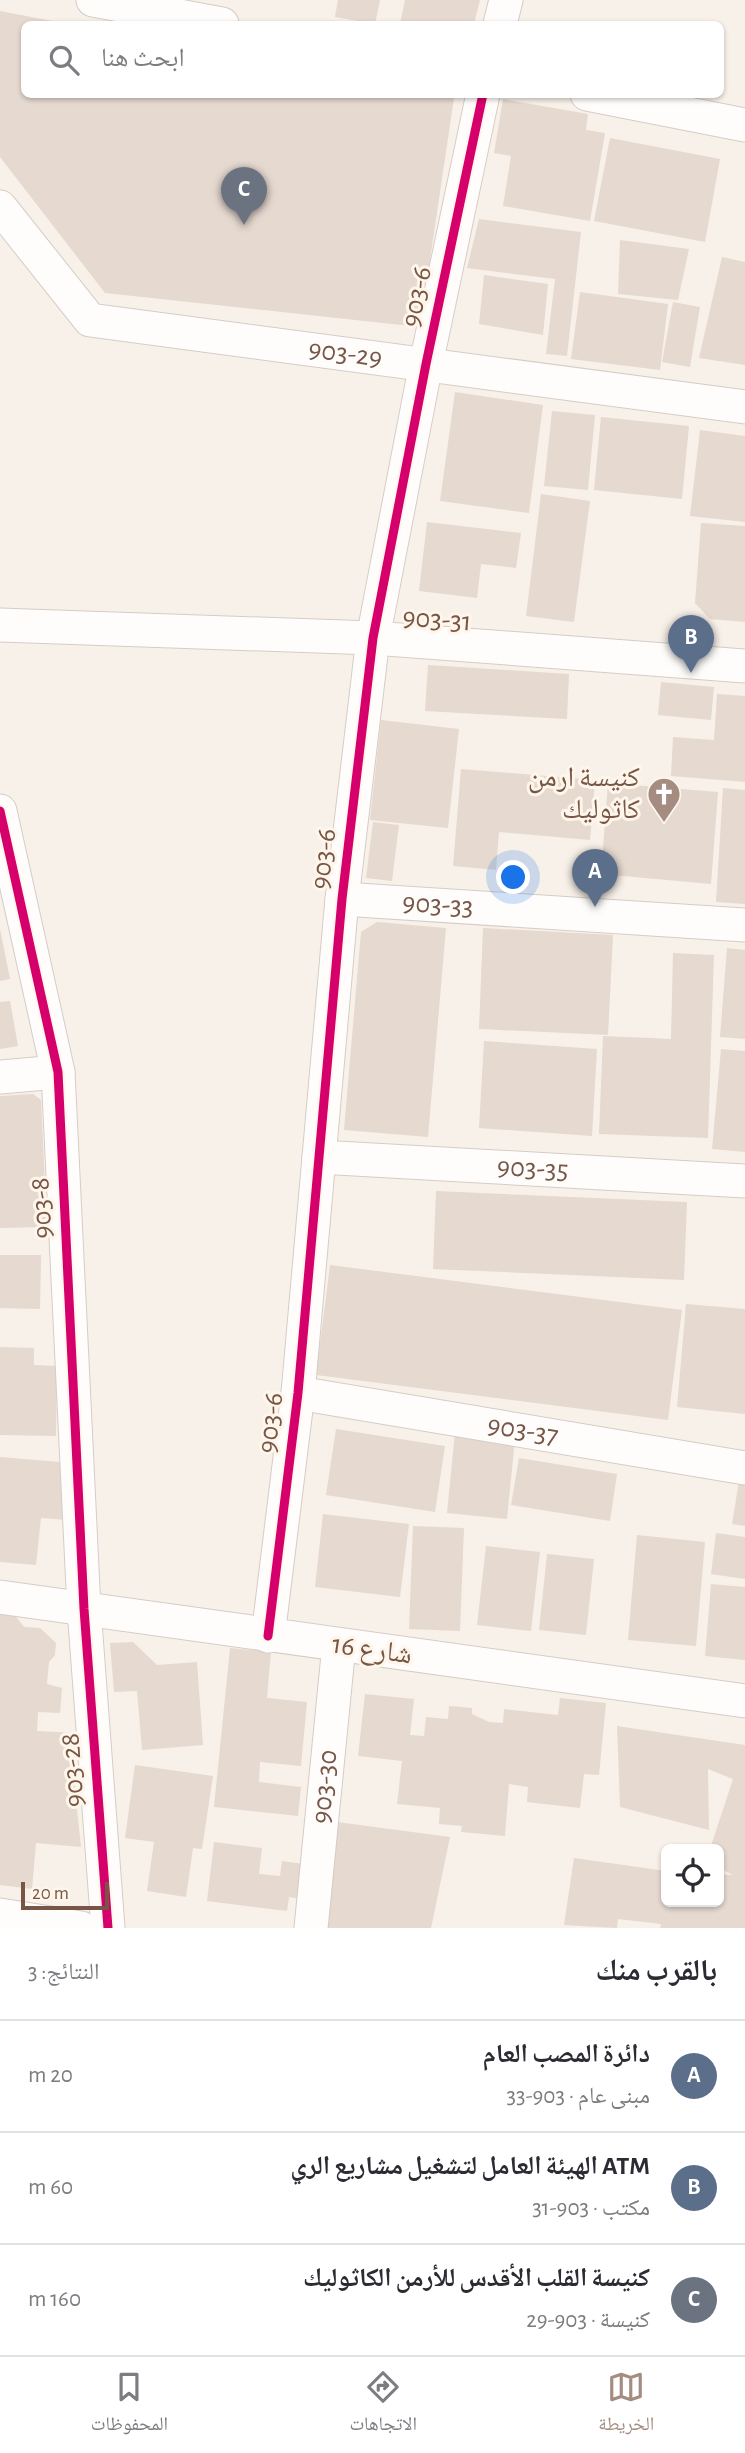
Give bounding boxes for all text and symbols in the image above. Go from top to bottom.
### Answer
search box [21,21,724,98]
icon: search [45,41,83,79]
text: ابحث هنا [101,45,185,71]
pin: C [221,167,267,225]
street label: 903-6 [397,264,437,330]
street label: 903-29 [307,335,384,373]
street label: 903-31 [401,604,473,636]
pin: B [668,615,714,673]
place label: كنيسة ارمن كاثوليك [528,764,640,824]
church icon: كنيسة ارمن كاثوليك [645,775,683,824]
street label: 903-6 [306,827,342,891]
pin: A [572,849,618,907]
your location [496,860,530,894]
street label: 903-33 [401,889,474,921]
street label: 903-35 [496,1153,569,1185]
street label: 903-8 [26,1177,58,1239]
street label: 903-6 [253,1391,289,1455]
street label: 903-37 [485,1411,560,1450]
street label: شارع 16 [330,1631,414,1671]
street label: 903-28 [56,1732,90,1808]
street label: 903-30 [307,1748,343,1825]
map controls [661,1844,724,1907]
button: locate [661,1844,724,1907]
scale bar [21,1879,108,1911]
text: 20 m [32,1884,69,1903]
text: بالقرب منك [595,1956,717,1986]
text: النتائج: 3 [28,1961,99,1984]
text: دائرة المصب العام [483,2041,650,2067]
text: 20 m [28,2064,73,2087]
text: A [687,2064,701,2087]
text: مبنى عام · 903-33 [506,2085,650,2108]
text: ATM الهيئة العامل لتشغيل مشاريع الري [290,2153,650,2179]
text: 60 m [28,2176,73,2199]
text: B [687,2176,701,2199]
text: مكتب · 903-31 [532,2197,650,2220]
text: كنيسة القلب الأقدس للأرمن الكاثوليك [303,2265,650,2291]
text: 160 m [28,2288,81,2311]
text: C [688,2288,700,2311]
text: كنيسة · 903-29 [526,2309,650,2332]
tab: المحفوظات [91,2368,168,2442]
tab: الاتجاهات [349,2368,417,2442]
tab: الخريطة [598,2368,654,2442]

